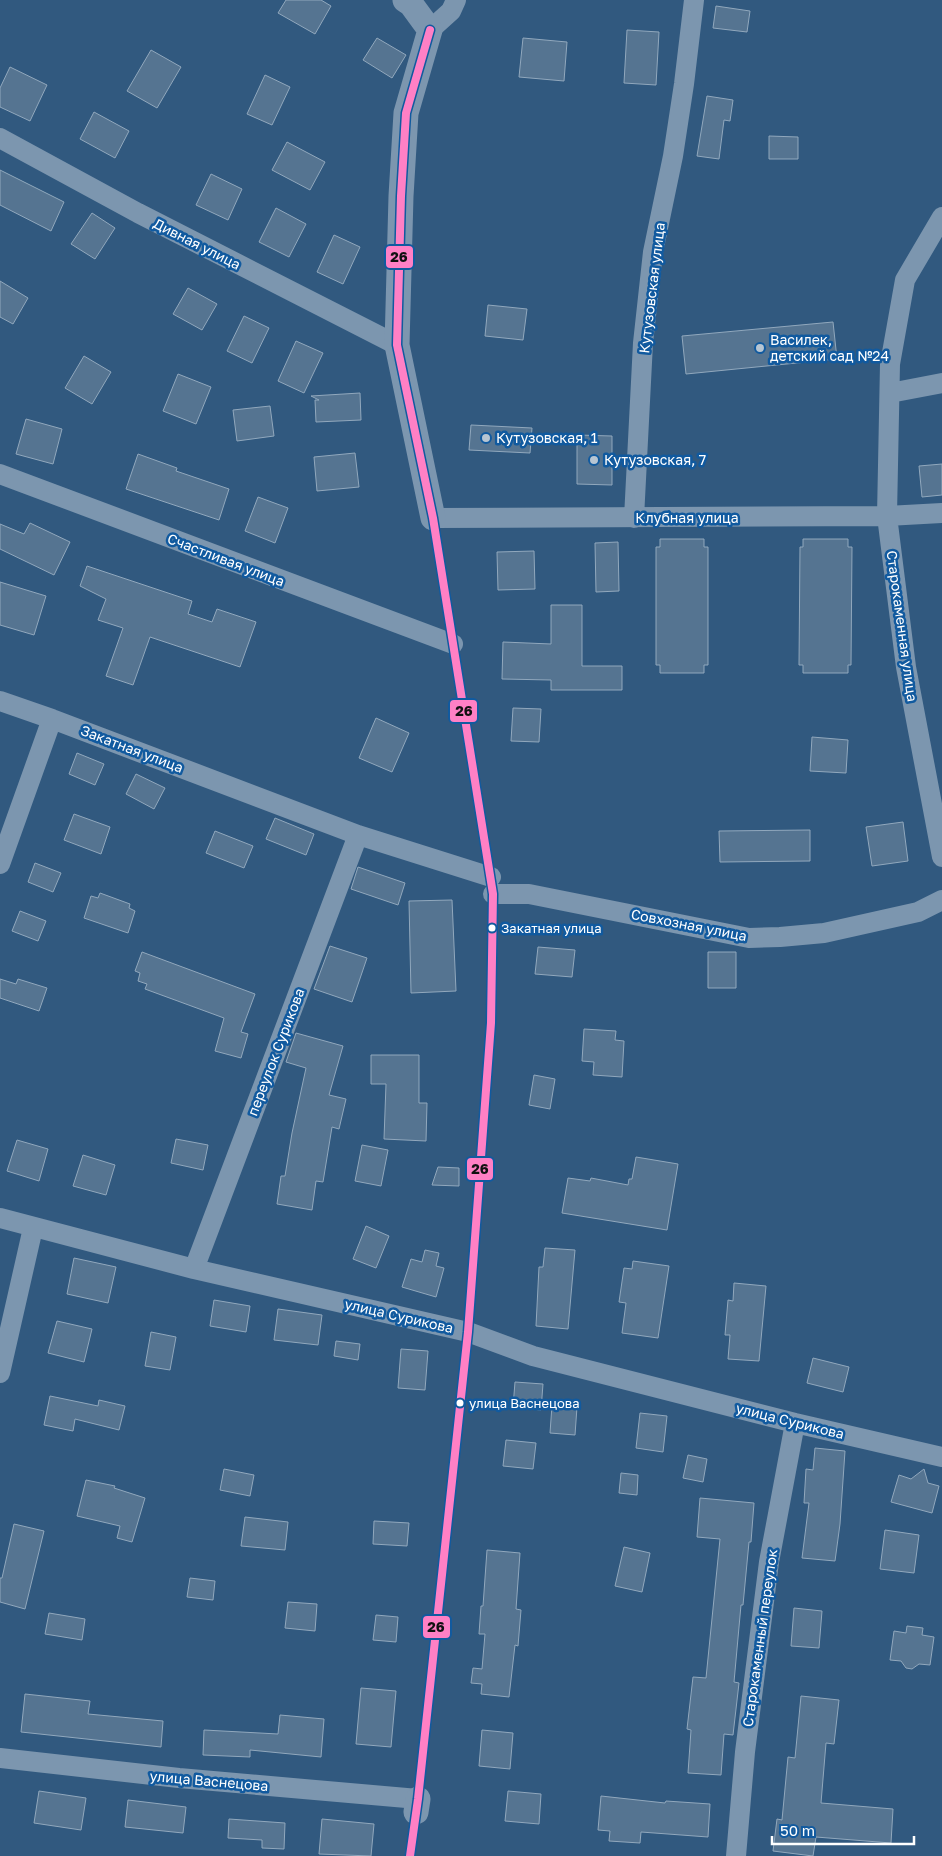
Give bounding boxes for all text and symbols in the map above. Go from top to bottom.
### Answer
street label: Дивная улица [151,214,244,273]
street label: Кутузовская улица [635,222,668,354]
line badge: 26 [385,245,414,269]
text: 26 [390,248,408,265]
place label: Василек, детский сад №24 [770,331,889,364]
marker: Василек, детский сад №24 [754,342,766,354]
place label: Кутузовская, 1 [496,429,598,446]
marker: Кутузовская, 1 [480,432,492,444]
place label: Кутузовская, 7 [604,451,706,468]
marker: Кутузовская, 7 [588,454,600,466]
street label: Клубная улица [635,509,739,526]
street label: Счастливая улица [165,529,287,590]
street label: Старокаменная улица [883,549,922,703]
line badge: 26 [449,699,478,723]
text: 26 [455,702,473,719]
street label: Закатная улица [79,721,186,776]
street label: Совхозная улица [630,905,749,944]
place label: Закатная улица [501,920,602,936]
marker: Закатная улица [487,923,497,933]
street label: переулок Сурикова [243,986,308,1118]
line badge: 26 [466,1157,494,1181]
text: 26 [471,1160,489,1177]
street label: улица Сурикова [343,1295,455,1336]
place label: улица Васнецова [469,1395,580,1411]
marker: улица Васнецова [455,1398,465,1408]
street label: улица Сурикова [734,1399,846,1442]
street label: Старокаменный переулок [739,1548,780,1728]
line badge: 26 [422,1615,451,1639]
text: 26 [427,1618,445,1635]
street label: улица Васнецова [149,1767,269,1794]
scale bar [772,1814,914,1846]
text: 50 m [780,1821,815,1839]

